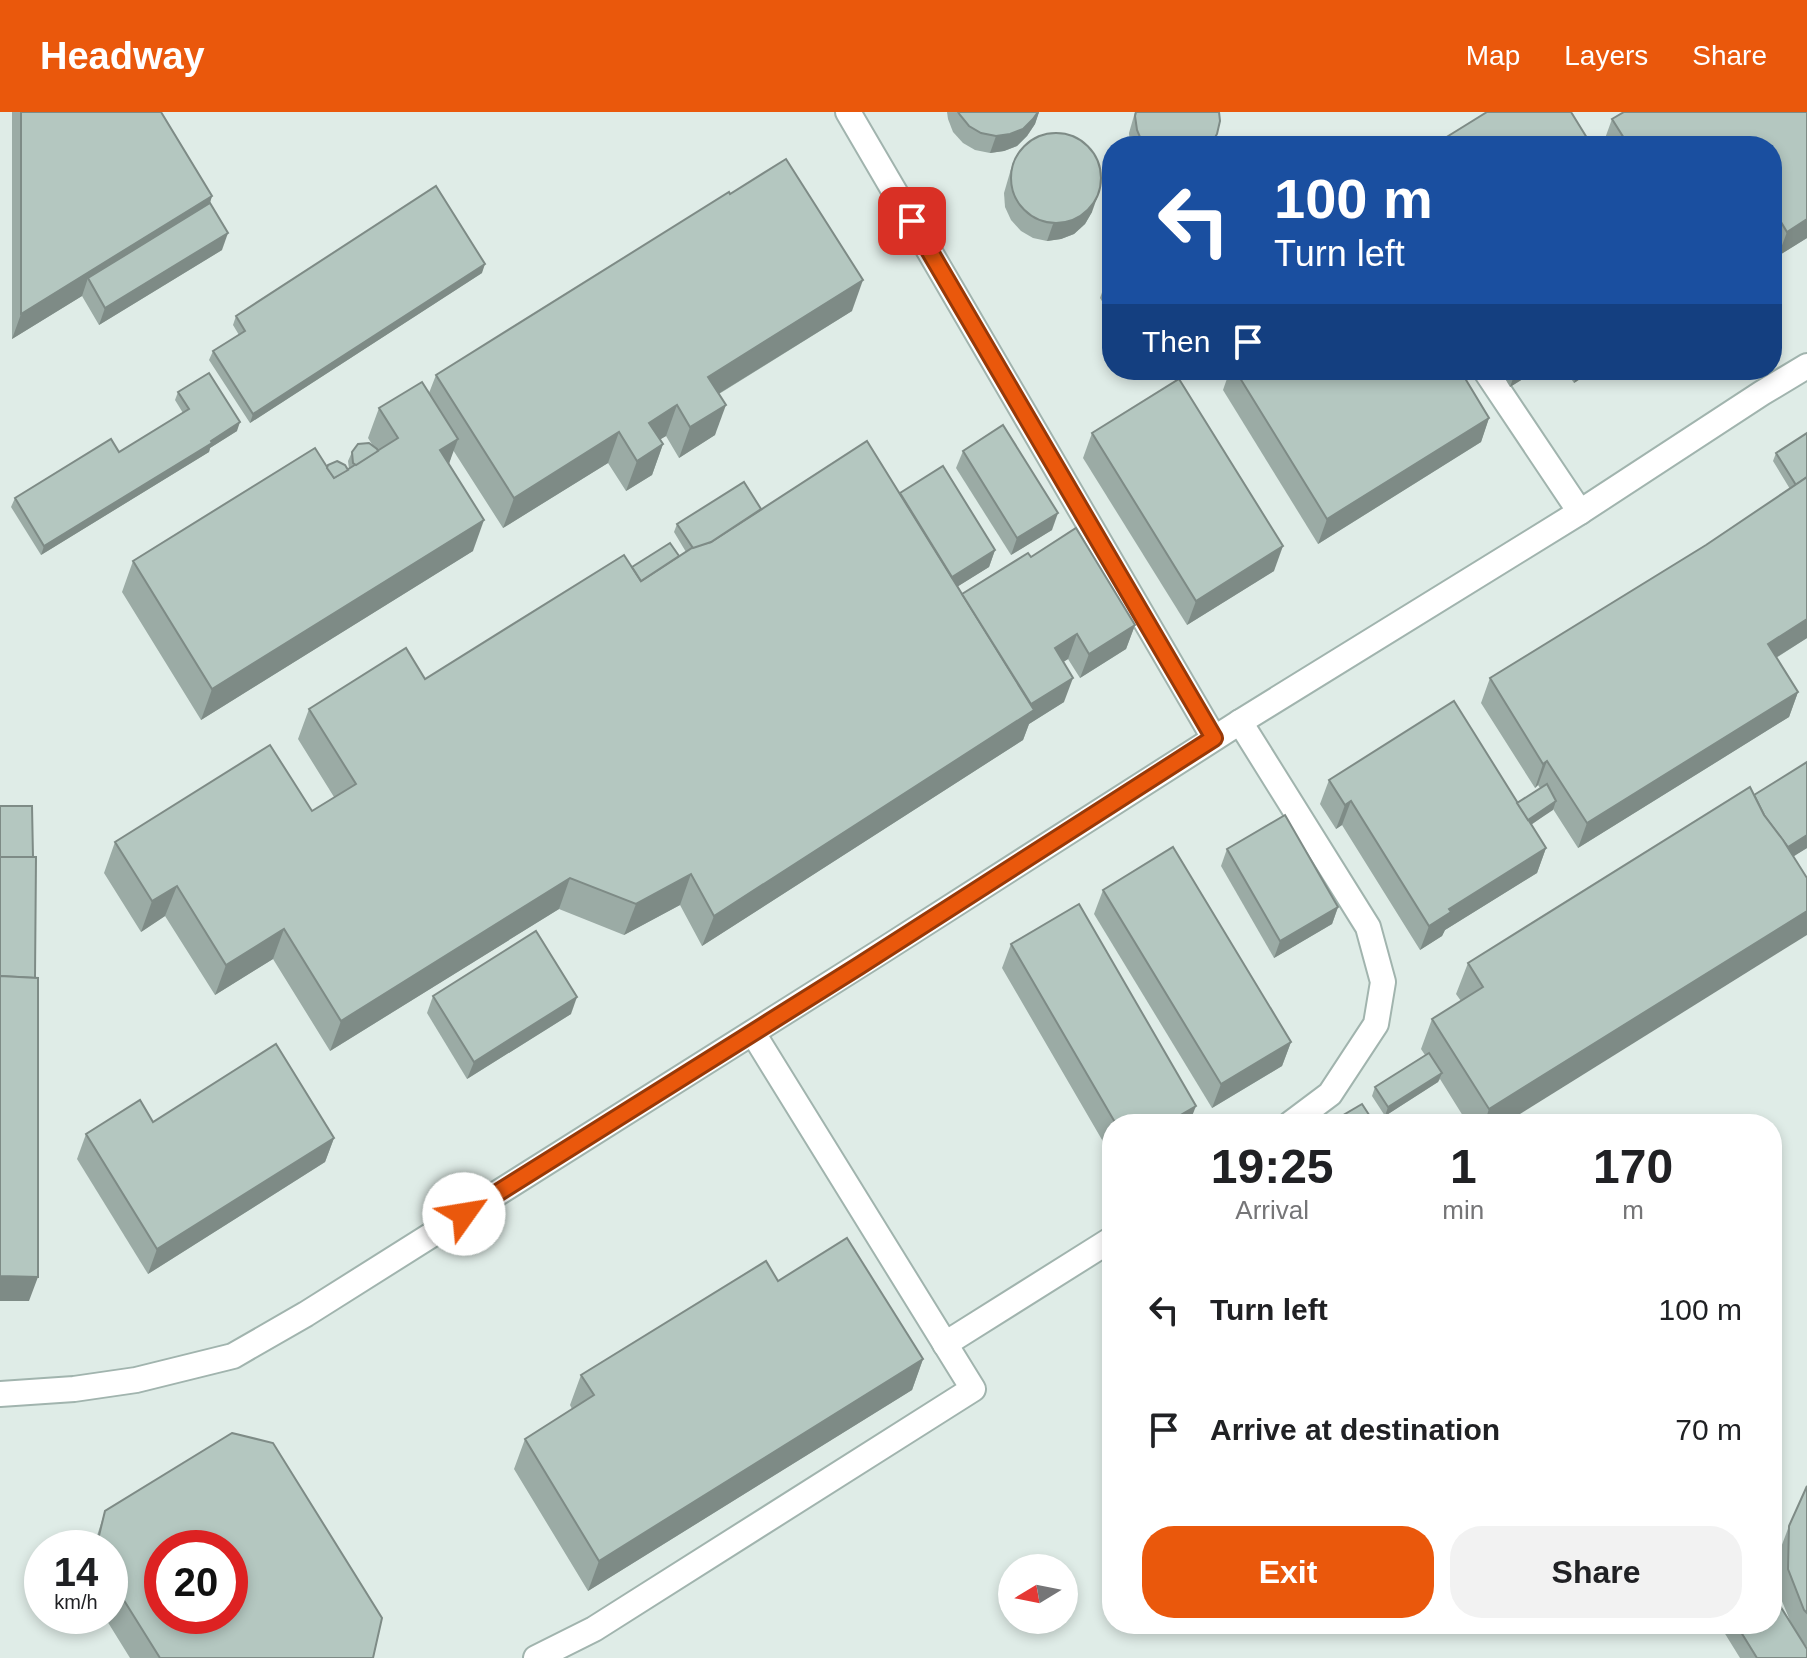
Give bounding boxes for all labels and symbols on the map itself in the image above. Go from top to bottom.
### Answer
pin [878,187,946,255]
position arrow [422,1172,506,1256]
speed limit sign: 20 [144,1530,248,1634]
north arrow [998,1554,1078,1634]

